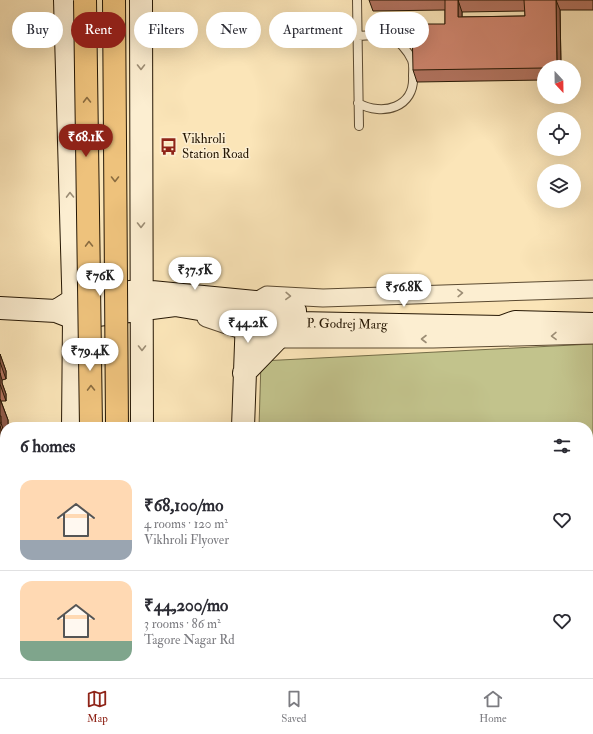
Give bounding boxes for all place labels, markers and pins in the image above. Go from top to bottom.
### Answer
pin: ₹68.1K [53,124,119,158]
place label: Vikhroli Station Road [182,131,250,162]
bus stop icon: Vikhroli Station Road [159,136,179,156]
pin: ₹37.5K [162,257,228,291]
pin: ₹76K [76,263,124,297]
pin: ₹56.8K [371,274,437,308]
pin: ₹44.2K [215,310,281,344]
pin: ₹79.4K [57,338,123,372]

